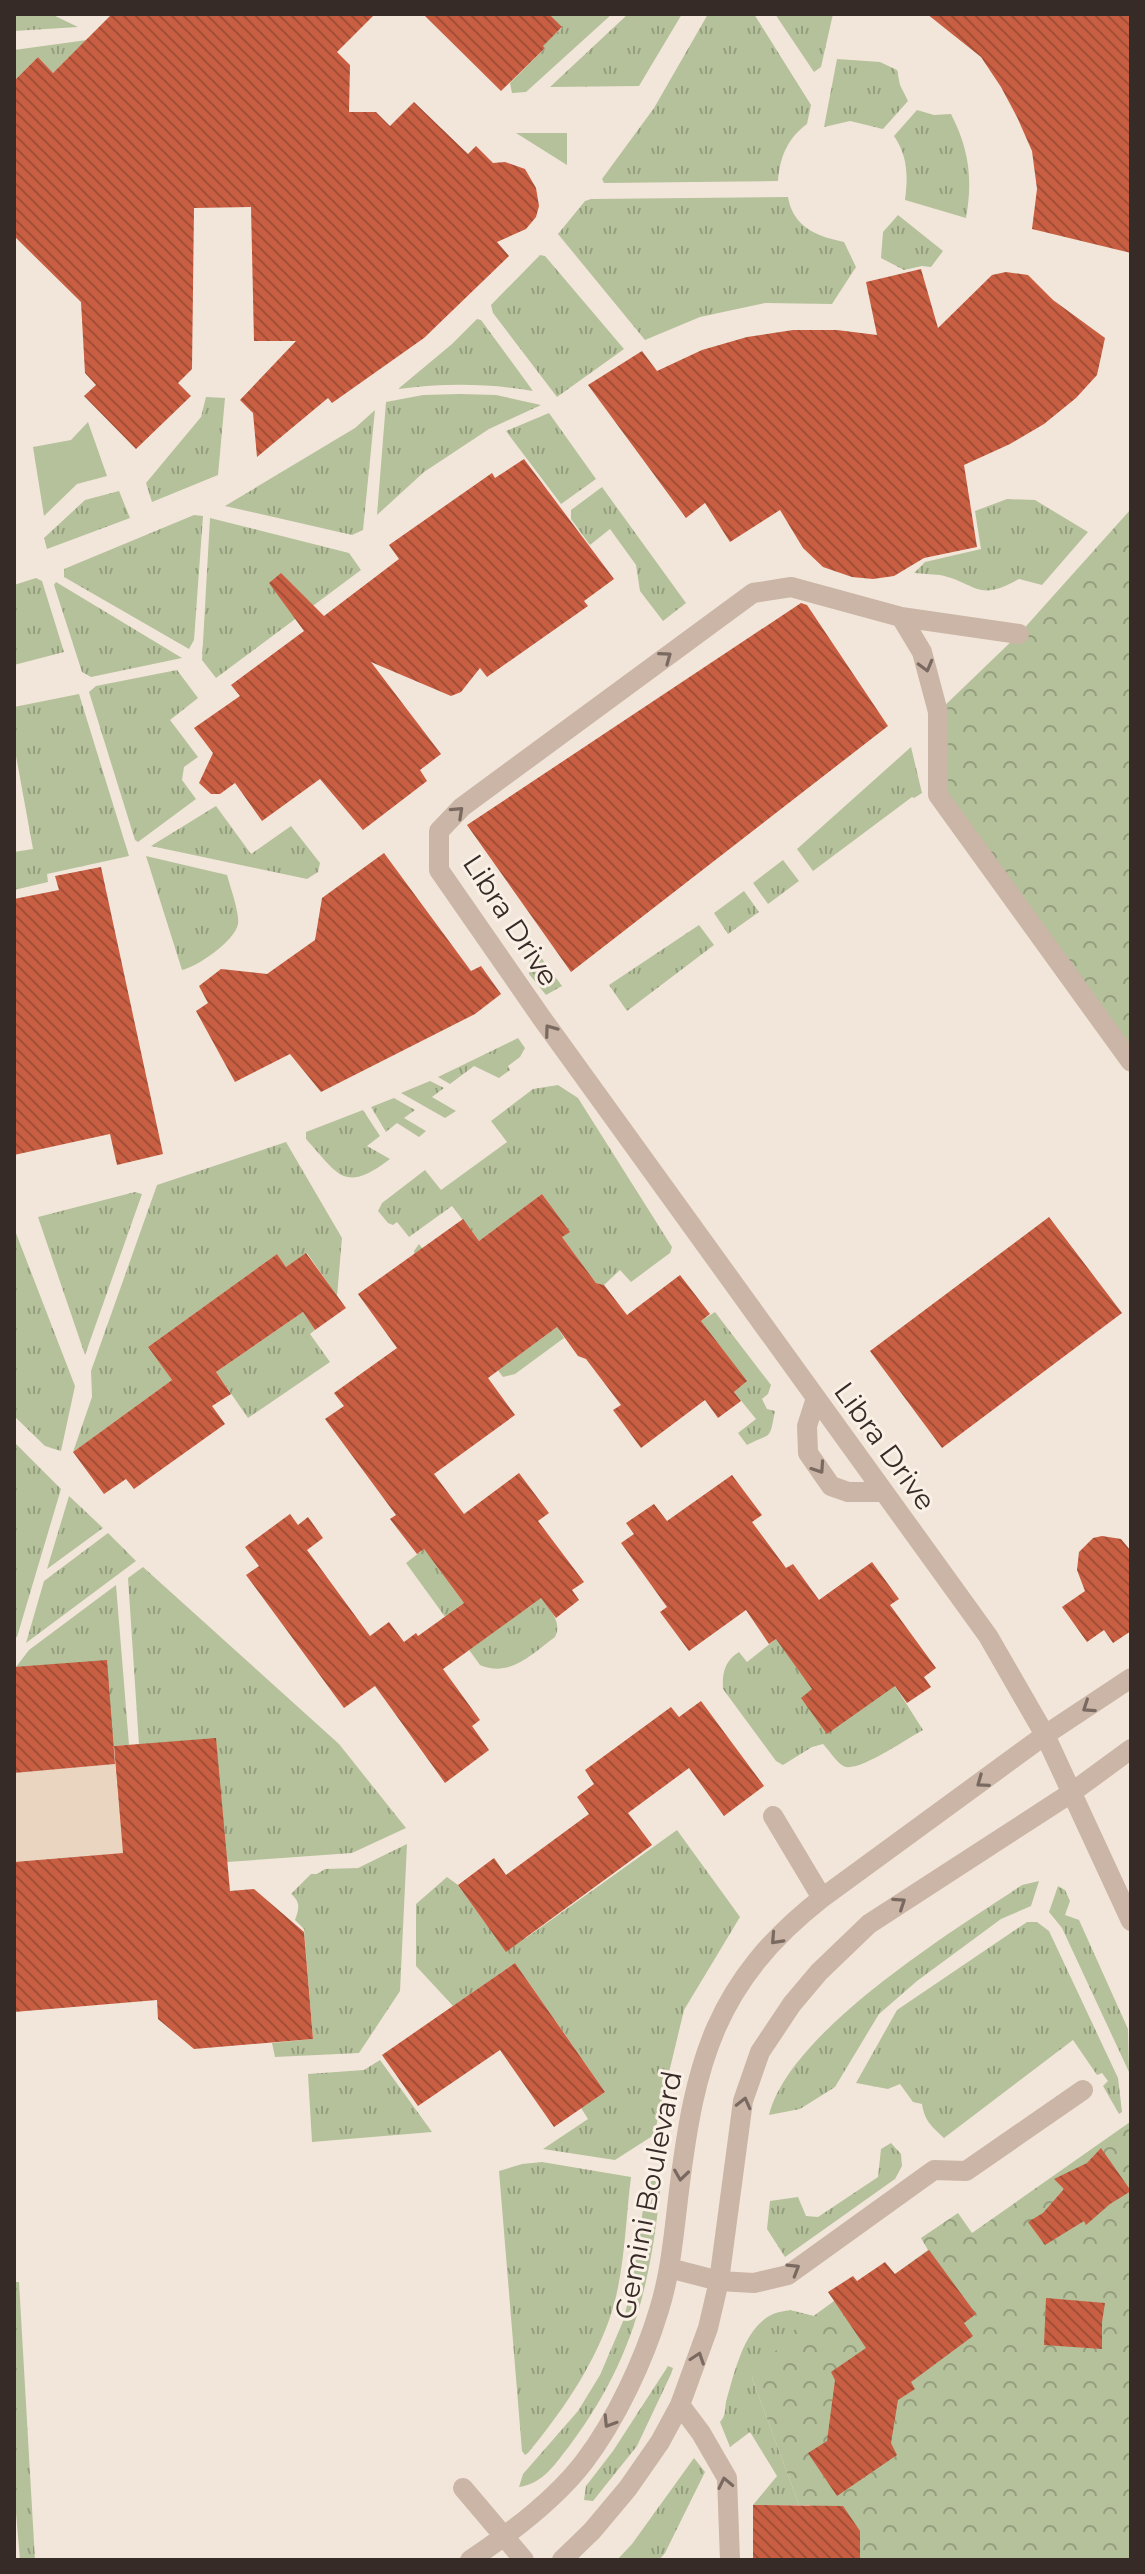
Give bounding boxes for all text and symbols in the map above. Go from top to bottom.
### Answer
one-way arrow [657,652,672,667]
one-way arrow [916,659,933,672]
one-way arrow [449,807,463,822]
street label: Libra Drive [456,848,566,992]
one-way arrow [546,1024,560,1038]
street label: Libra Drive [827,1375,943,1517]
one-way arrow [809,1460,824,1474]
one-way arrow [1083,1697,1097,1712]
one-way arrow [976,1772,991,1786]
one-way arrow [892,1898,906,1913]
one-way arrow [770,1930,785,1944]
street label: Gemini Boulevard [607,2068,689,2322]
one-way arrow [735,2097,752,2111]
one-way arrow [673,2168,690,2182]
one-way arrow [785,2263,800,2279]
one-way arrow [688,2352,705,2366]
one-way arrow [603,2413,618,2428]
one-way arrow [717,2476,734,2490]

